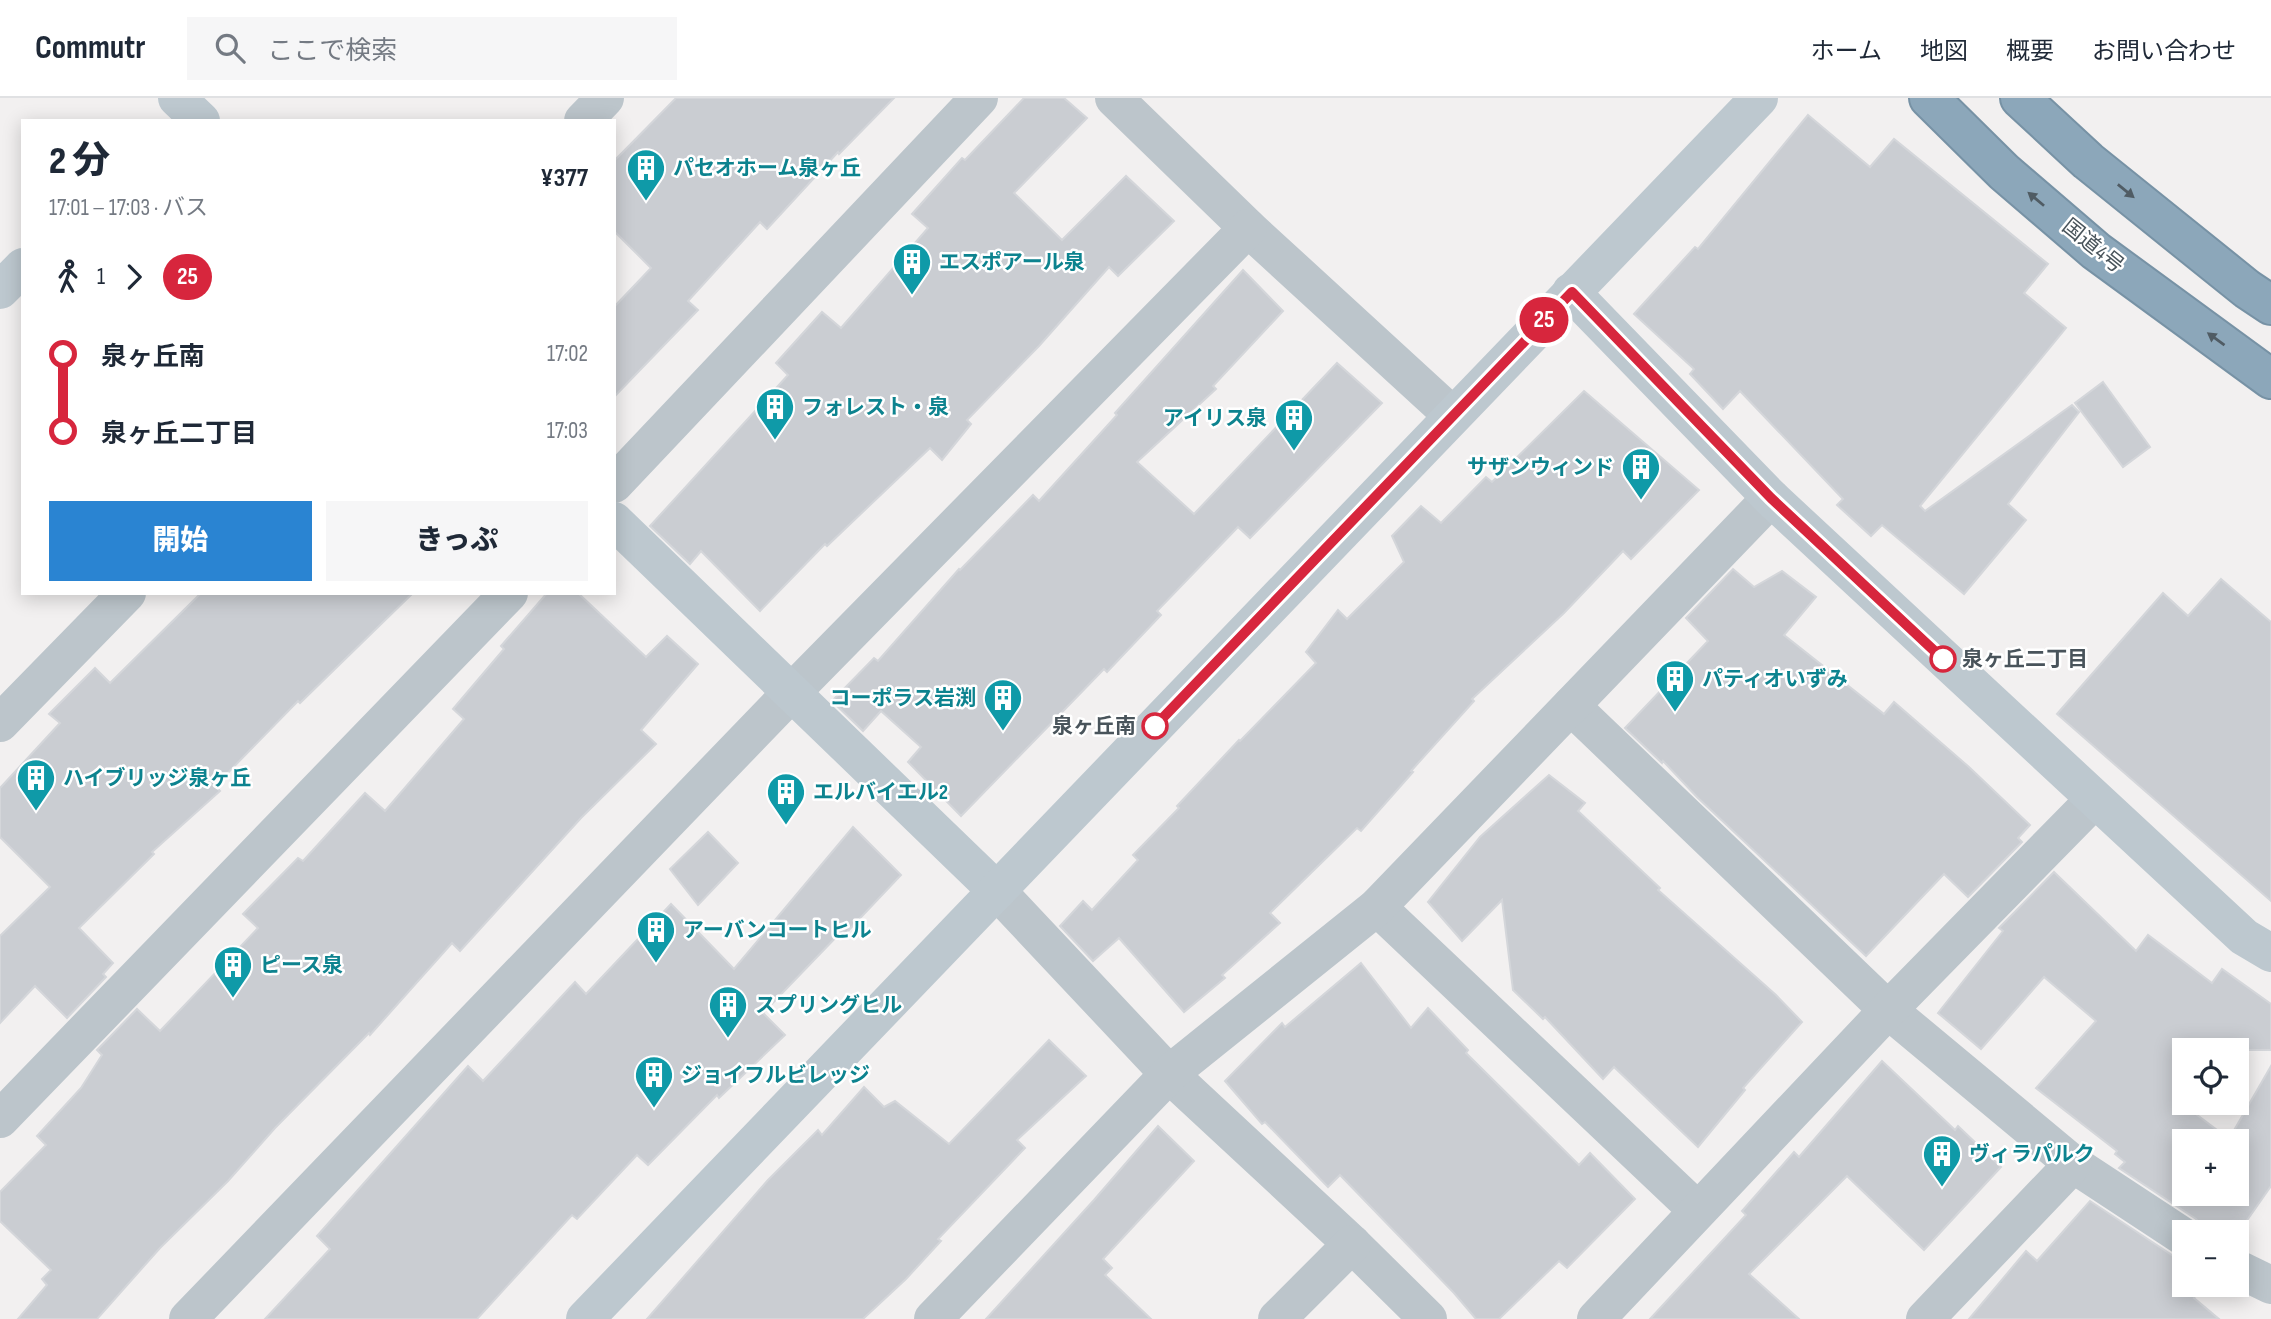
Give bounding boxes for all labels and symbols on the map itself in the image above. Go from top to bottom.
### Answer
building icon: パセオホーム泉ヶ丘 [625,147,667,202]
place label: パセオホーム泉ヶ丘 [673,156,861,181]
one-way arrow [2117,184,2135,198]
one-way arrow [2027,192,2045,207]
street label: 国道4号 [2057,214,2129,278]
building icon: エスポアール泉 [891,241,933,296]
place label: エスポアール泉 [939,250,1085,275]
line badge: 25 [1512,297,1576,343]
one-way arrow [2207,332,2225,346]
building icon: フォレスト・泉 [754,386,796,441]
place label: フォレスト・泉 [802,395,949,420]
building icon: アイリス泉 [1273,397,1315,452]
place label: アイリス泉 [1163,406,1267,431]
building icon: サザンウィンド [1620,446,1662,501]
place label: サザンウィンド [1467,455,1614,480]
marker: 泉ヶ丘二丁目 [1930,646,1956,672]
place label: 泉ヶ丘二丁目 [1962,647,2088,672]
building icon: パティオいずみ [1654,658,1696,713]
place label: パティオいずみ [1702,667,1848,692]
building icon: コーポラス岩渕 [982,677,1024,732]
place label: コーポラス岩渕 [829,686,976,711]
marker: 泉ヶ丘南 [1142,713,1168,739]
place label: 泉ヶ丘南 [1052,714,1136,739]
building icon: ハイブリッジ泉ヶ丘 [15,757,57,812]
place label: ハイブリッジ泉ヶ丘 [63,766,252,791]
building icon: エルバイエル2 [765,771,807,826]
place label: エルバイエル2 [813,780,948,805]
building icon: アーバンコートヒル [635,909,677,964]
place label: アーバンコートヒル [683,918,872,943]
building icon: ピース泉 [212,944,254,999]
place label: ピース泉 [260,953,343,978]
building icon: スプリングヒル [707,984,749,1039]
place label: スプリングヒル [755,993,902,1018]
building icon: ジョイフルビレッジ [633,1054,675,1109]
place label: ジョイフルビレッジ [681,1063,870,1088]
building icon: ヴィラパルク [1921,1133,1963,1188]
place label: ヴィラパルク [1969,1142,2095,1167]

